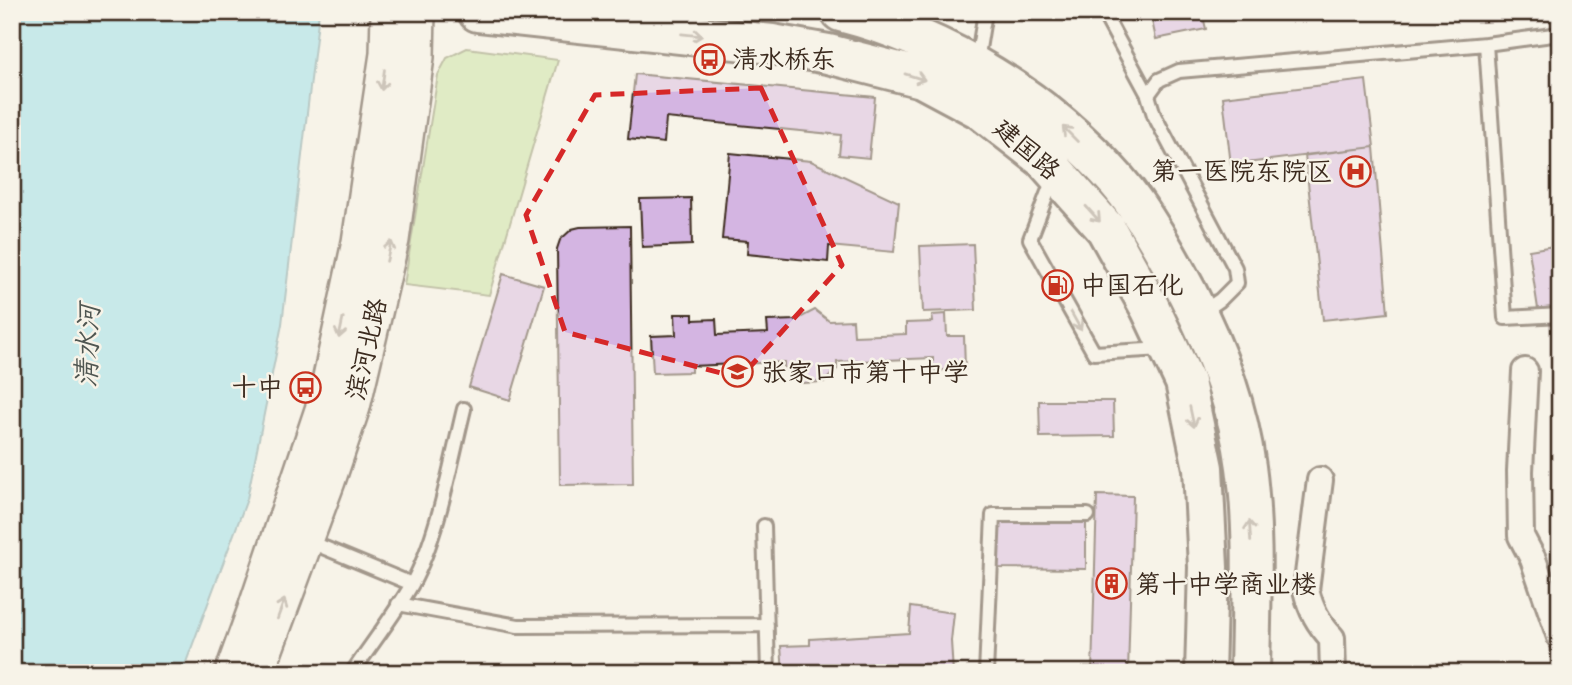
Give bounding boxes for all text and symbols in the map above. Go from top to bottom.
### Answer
one-way arrow [680,29,703,42]
place label: 清水桥东 [732,36,836,82]
bus stop icon: 清水桥东 [692,42,726,76]
one-way arrow [376,68,389,91]
one-way arrow [904,71,926,84]
street label: 建国路 [982,106,1072,192]
one-way arrow [1062,125,1079,142]
place label: 第一医院东院区 [1151,148,1333,194]
hospital icon: 第一医院东院区 [1339,154,1373,188]
one-way arrow [1085,205,1101,223]
one-way arrow [383,240,396,263]
place label: 中国石化 [1080,262,1184,308]
fuel station icon: 中国石化 [1040,268,1074,302]
street label: 滨河北路 [332,293,400,405]
water label: 清水河 [62,299,114,389]
one-way arrow [1069,311,1083,331]
one-way arrow [333,317,346,339]
place label: 张家口市第十中学 [761,349,969,395]
school or university icon: 张家口市第十中学 [721,355,755,389]
place label: 十中 [231,364,283,410]
bus stop icon: 十中 [289,370,323,404]
one-way arrow [1186,405,1200,428]
one-way arrow [1244,520,1257,543]
place label: 第十中学商业楼 [1135,561,1317,607]
building icon: 第十中学商业楼 [1095,567,1129,601]
one-way arrow [275,598,288,620]

